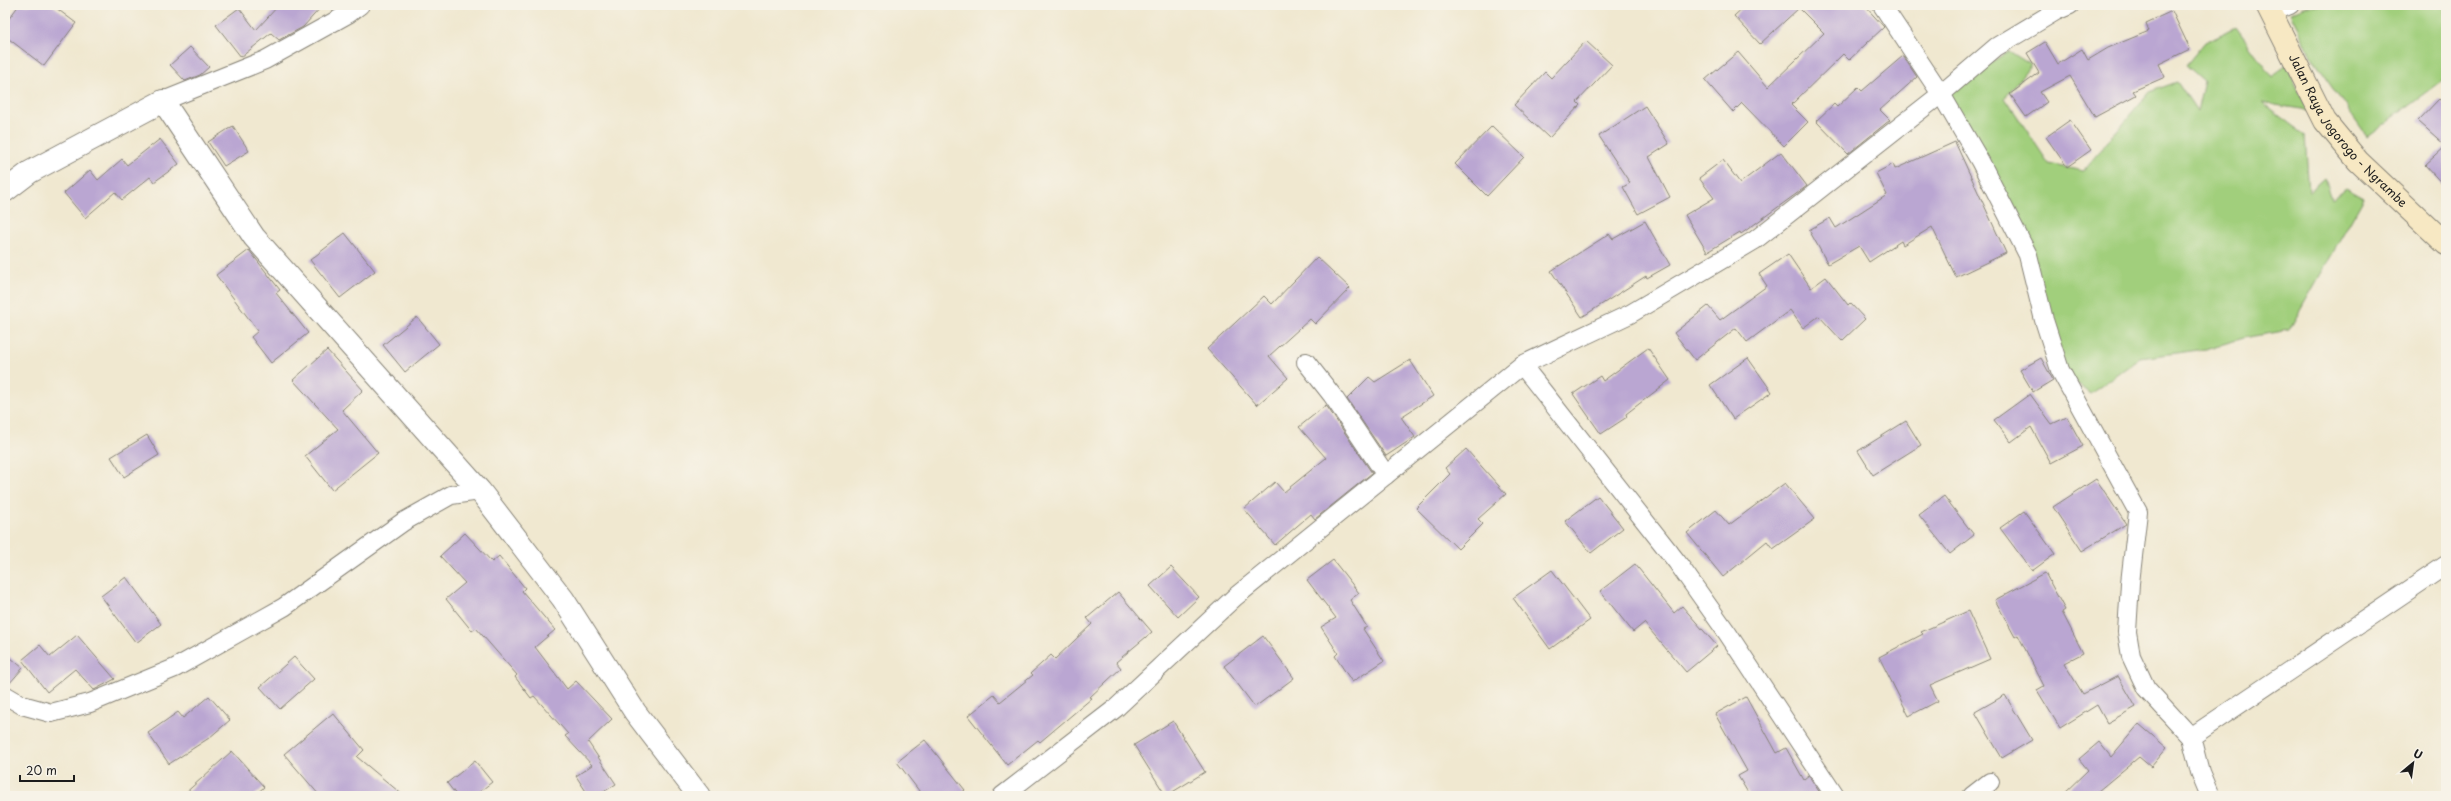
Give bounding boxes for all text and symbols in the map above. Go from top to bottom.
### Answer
street label: Jalan Raya Jogorogo - Ngrambe [2285,51,2412,211]
north arrow [2393,743,2433,783]
text: U [2410,744,2426,763]
scale bar [20,757,74,783]
text: 20 m [26,761,57,779]

